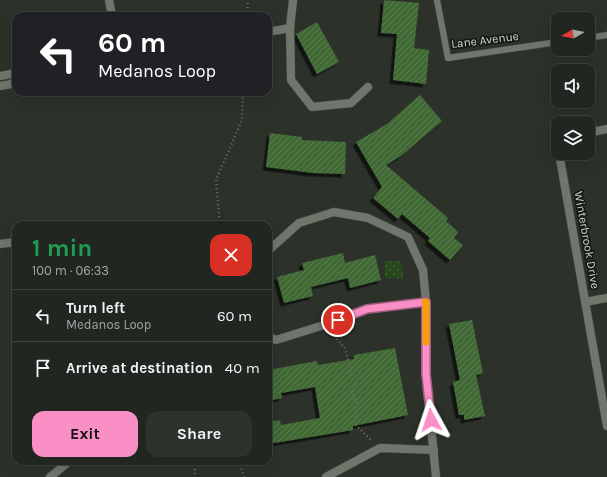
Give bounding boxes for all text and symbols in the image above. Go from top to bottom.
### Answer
north arrow [551,12,595,56]
map controls [551,12,595,160]
text: 60 m [98,26,166,59]
icon: left [32,28,84,80]
street label: Lane Avenue [450,29,520,51]
text: Medanos Loop [98,60,216,82]
button: sound [551,64,595,108]
button: layers [551,116,595,160]
street label: Winterbrook Drive [572,190,602,290]
text: 1 min [32,234,92,262]
button: close [210,234,252,276]
text: 100 m · 06:33 [32,263,109,278]
text: Turn left [66,299,125,317]
pin [321,303,355,337]
icon: left [32,305,54,327]
text: 60 m [217,307,252,325]
icon: arrive [327,309,349,331]
text: Medanos Loop [66,317,151,332]
icon: arrive [32,357,54,379]
text: Arrive at destination [66,359,213,377]
text: 40 m [225,359,260,377]
position arrow [410,399,452,441]
button: Exit [32,411,138,457]
button: Share [146,411,252,457]

